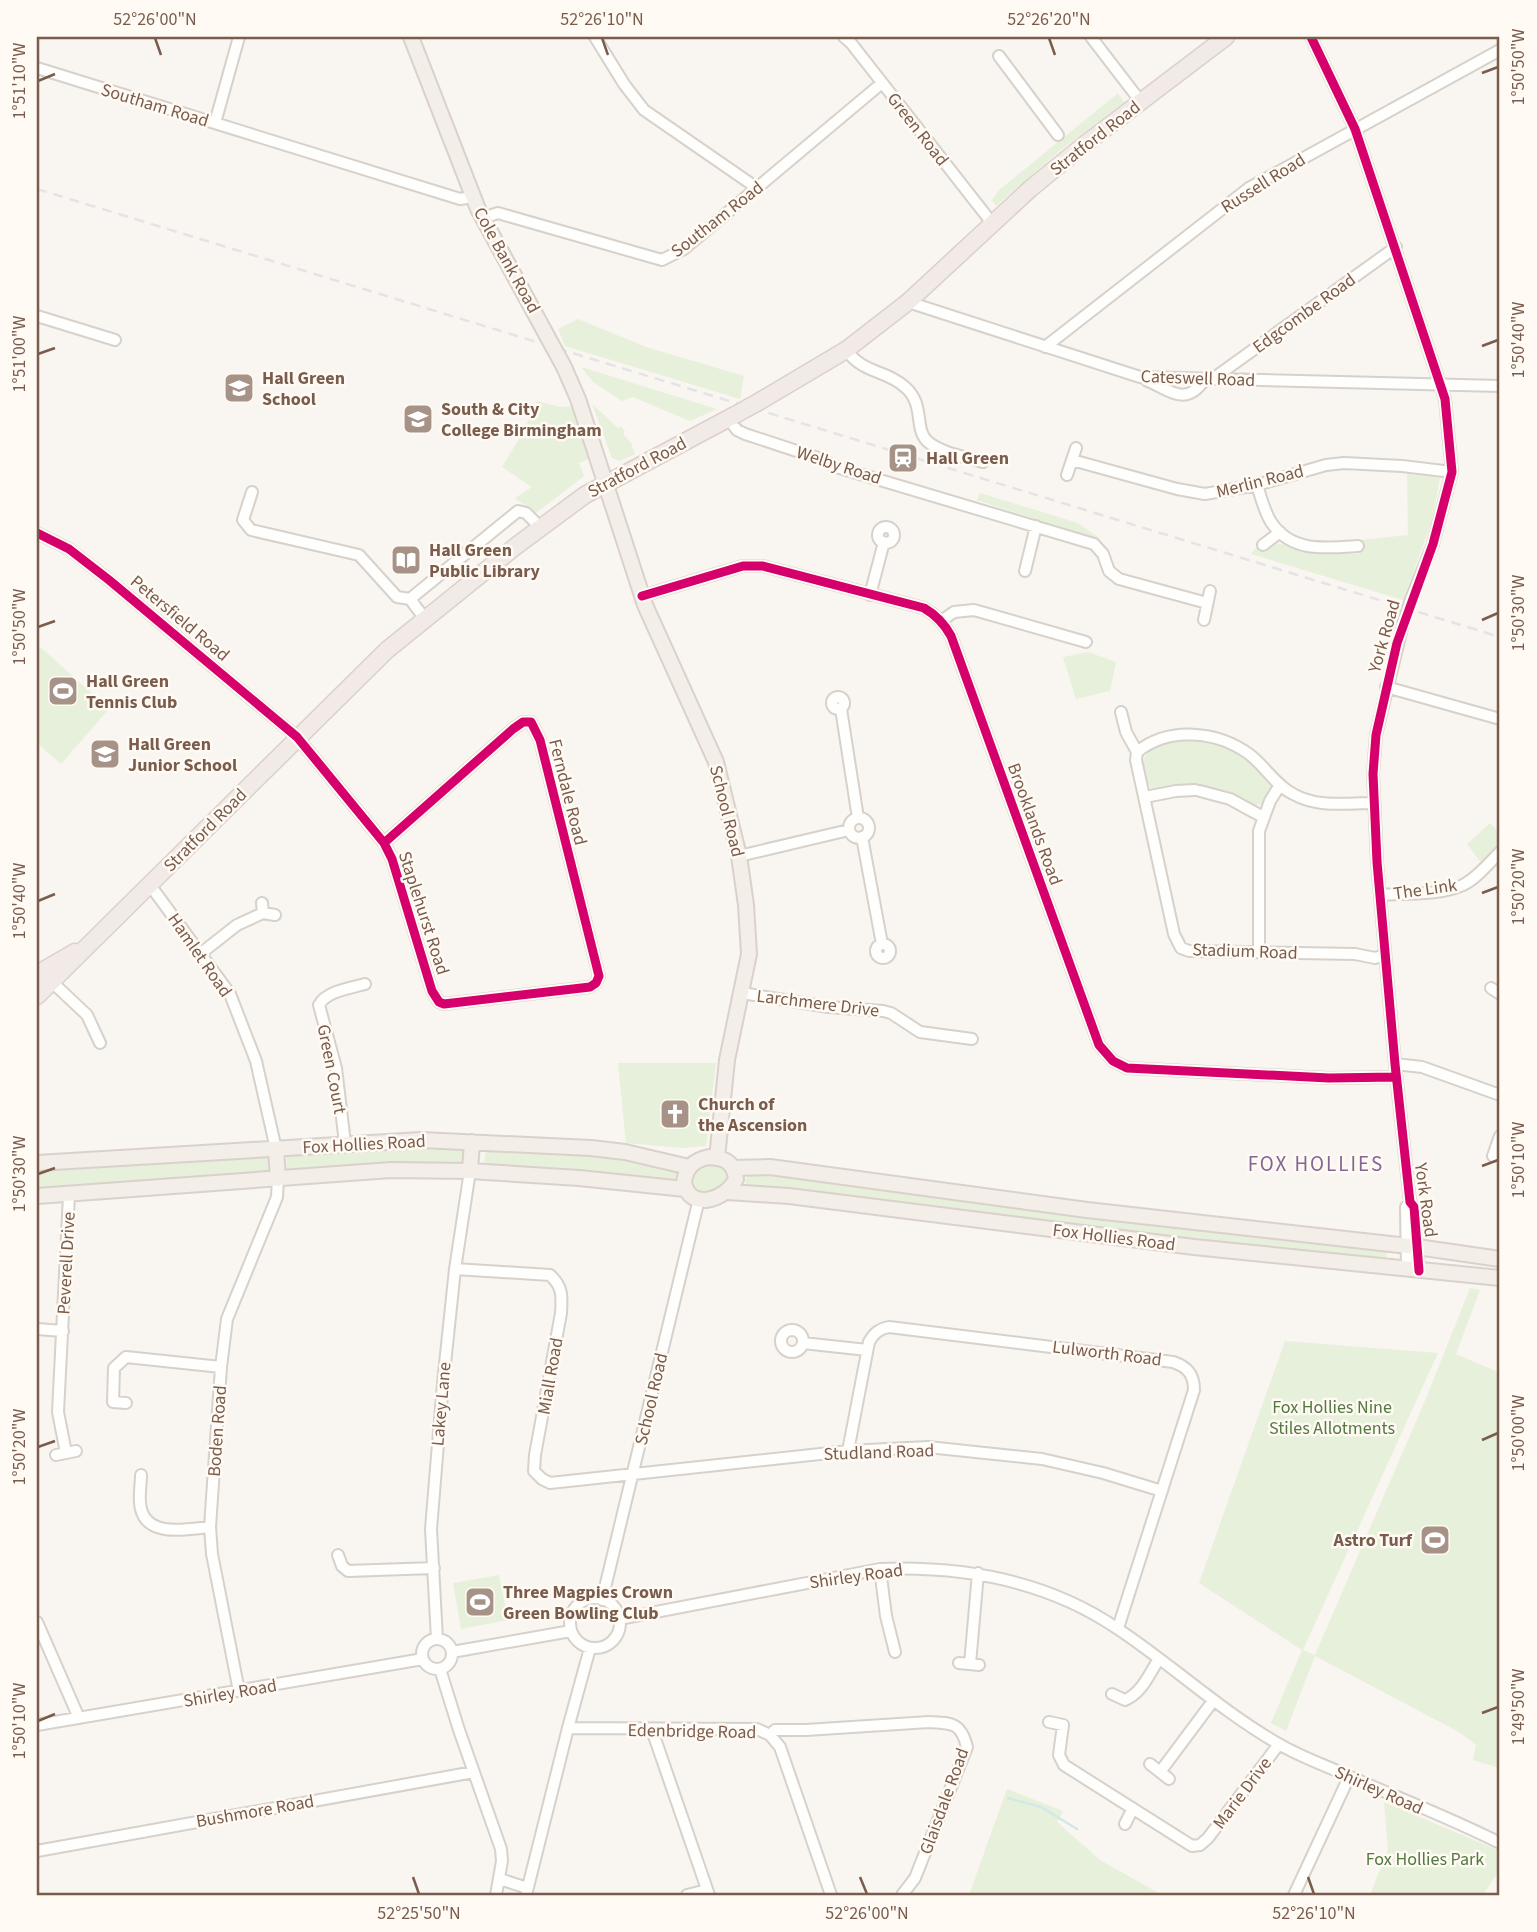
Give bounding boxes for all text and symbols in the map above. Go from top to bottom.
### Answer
text: 52°26'00"N [113,7,197,32]
text: 52°26'10"N [560,7,644,32]
text: 52°26'20"N [1007,7,1091,32]
text: 1°50'50"W [1506,29,1531,106]
text: 1°51'10"W [7,43,32,120]
street label: Southam Road [98,77,212,134]
street label: Green Road [881,87,954,171]
street label: Stratford Road [1045,95,1146,182]
street label: Russell Road [1216,148,1310,219]
street label: Southam Road [666,175,769,263]
street label: Cole Bank Road [467,203,546,318]
street label: Edgcombe Road [1248,268,1361,359]
text: 1°50'40"W [1506,302,1531,379]
text: 1°51'00"W [7,316,32,393]
street label: Cateswell Road [1140,364,1256,393]
place label: Hall Green School [262,366,345,412]
school or university icon: Hall Green School [222,371,256,405]
place label: South & City College Birmingham [441,397,602,443]
school or university icon: South & City College Birmingham [401,402,435,436]
street label: Stratford Road [583,431,691,504]
street label: Welby Road [793,440,885,491]
station icon: Hall Green [886,441,920,475]
place label: Hall Green [926,446,1009,471]
street label: Merlin Road [1214,459,1306,504]
place label: Hall Green Public Library [429,538,540,584]
library icon: Hall Green Public Library [389,543,423,577]
street label: Petersfield Road [125,569,235,667]
text: 1°50'30"W [1506,575,1531,652]
text: 1°50'50"W [7,589,32,666]
street label: York Road [1362,597,1407,677]
place label: Hall Green Tennis Club [86,669,177,715]
sports icon: Hall Green Tennis Club [46,674,80,708]
place label: Hall Green Junior School [128,732,237,778]
street label: Ferndale Road [542,736,593,848]
school or university icon: Hall Green Junior School [88,737,122,771]
street label: Brooklands Road [1001,760,1068,889]
street label: School Road [703,763,750,860]
street label: Stratford Road [158,783,253,878]
street label: Staplehurst Road [392,848,455,978]
text: 1°50'20"W [1506,849,1531,926]
text: 1°50'40"W [7,863,32,940]
street label: The Link [1392,873,1459,906]
street label: Hamlet Road [161,908,238,1002]
street label: Stadium Road [1192,937,1298,966]
street label: Larchmere Drive [755,984,881,1023]
street label: Green Court [311,1022,352,1116]
place label: Church of the Ascension [698,1092,807,1138]
church icon: Church of the Ascension [658,1097,692,1131]
text: 1°50'10"W [1506,1122,1531,1199]
street label: Fox Hollies Road [302,1129,426,1160]
text: 1°50'30"W [7,1136,32,1213]
district label: FOX HOLLIES [1248,1149,1384,1179]
street label: York Road [1408,1160,1443,1239]
street label: Peverell Drive [51,1211,82,1315]
street label: Fox Hollies Road [1051,1218,1177,1257]
street label: Lulworth Road [1051,1334,1163,1373]
street label: Miall Road [531,1336,570,1417]
street label: School Road [629,1351,674,1448]
street label: Lakey Lane [425,1361,458,1447]
street label: Boden Road [202,1385,233,1477]
park label: Fox Hollies Nine Stiles Allotments [1269,1395,1395,1441]
text: 1°50'00"W [1506,1395,1531,1472]
text: 1°50'20"W [7,1409,32,1486]
street label: Studland Road [823,1438,935,1467]
sports icon: Astro Turf [1418,1523,1452,1557]
place label: Astro Turf [1333,1528,1413,1553]
street label: Shirley Road [808,1558,905,1595]
place label: Three Magpies Crown Green Bowling Club [503,1580,673,1626]
sports icon: Three Magpies Crown Green Bowling Club [463,1585,497,1619]
text: 1°49'50"W [1506,1669,1531,1746]
street label: Shirley Road [181,1673,279,1714]
text: 1°50'10"W [7,1683,32,1760]
street label: Edenbridge Road [627,1718,757,1745]
street label: Glaisdale Road [914,1744,975,1858]
street label: Marie Drive [1207,1752,1278,1835]
street label: Shirley Road [1331,1760,1427,1821]
street label: Bushmore Road [194,1789,316,1834]
park label: Fox Hollies Park [1366,1847,1484,1872]
text: 52°25'50"N [377,1901,461,1926]
text: 52°26'00"N [825,1901,909,1926]
text: 52°26'10"N [1272,1901,1356,1926]

